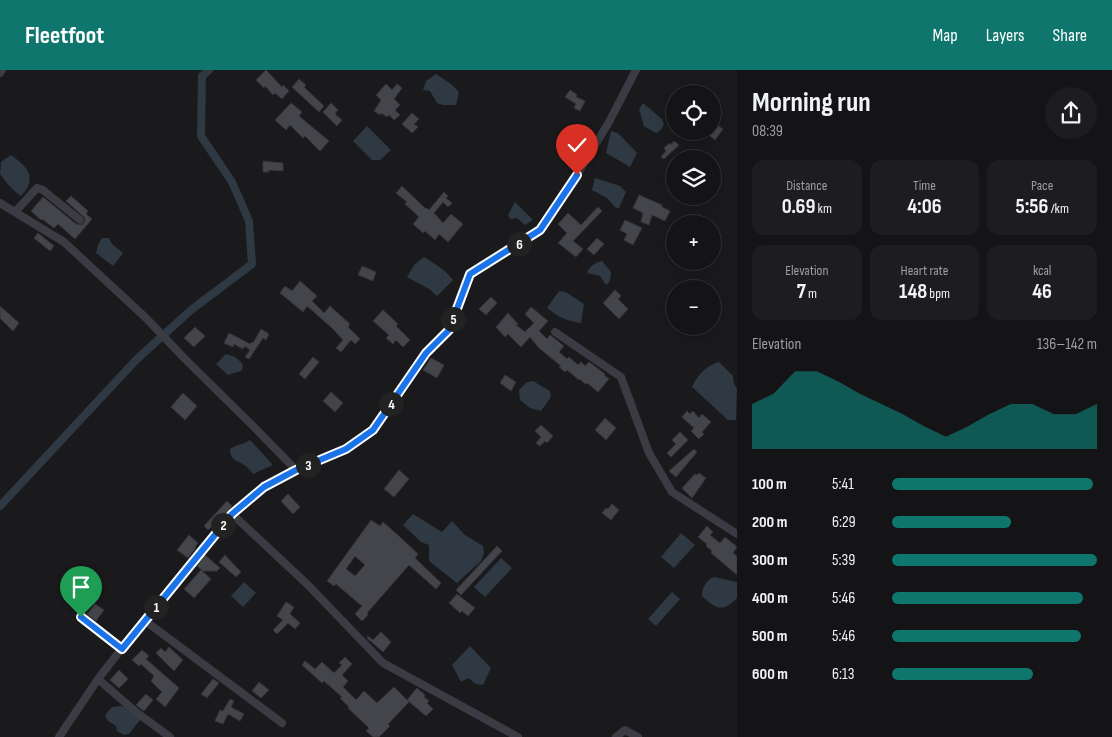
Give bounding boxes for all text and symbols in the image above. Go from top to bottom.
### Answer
text: Fleetfoot [25,21,104,50]
text: Map [933,25,958,46]
text: Layers [986,25,1025,46]
text: Share [1053,25,1087,46]
map controls [666,85,721,335]
button: locate [666,85,721,140]
text: Morning run [752,86,871,119]
button: share [1045,87,1097,139]
text: 08:39 [752,122,783,141]
pin [556,124,598,175]
icon: check [563,131,591,159]
button: layers [666,150,721,205]
text: Distance [786,177,827,194]
text: Time [913,177,936,194]
text: Pace [1031,177,1053,194]
text: 0.69 [782,194,815,219]
text: 4:06 [907,194,942,219]
text: 5:56 [1015,194,1048,219]
text: km [815,200,832,217]
text: /km [1048,200,1069,217]
button: + [666,215,721,270]
pin: 6 [506,232,532,256]
text: 6 [516,236,523,253]
text: Elevation [785,262,828,279]
text: Heart rate [901,262,948,279]
text: kcal [1033,262,1051,279]
text: 7 [797,279,806,304]
text: 148 [899,279,927,304]
text: 46 [1032,279,1052,304]
button: − [666,280,721,335]
text: m [806,285,817,302]
text: bpm [927,285,950,302]
pin: 5 [440,306,466,332]
text: 5 [450,311,457,328]
text: Elevation [752,335,801,354]
text: 136–142 m [1037,335,1097,354]
pin: 4 [378,392,404,416]
text: 4 [388,396,395,413]
pin: 3 [296,452,320,478]
text: 3 [305,457,312,474]
text: 100 m [752,475,787,494]
text: 5:41 [832,475,854,494]
pin: 2 [210,512,236,538]
text: 200 m [752,513,787,532]
text: 6:29 [832,513,856,532]
text: 2 [220,517,227,534]
text: 300 m [752,551,788,570]
text: 5:39 [832,551,855,570]
pin [60,566,102,617]
icon: arrive [67,573,95,601]
text: 400 m [752,589,788,608]
text: 5:46 [832,589,855,608]
pin: 1 [144,594,168,620]
text: 1 [154,599,159,616]
text: 500 m [752,627,787,646]
text: 5:46 [832,627,855,646]
text: 600 m [752,665,788,684]
text: 6:13 [832,665,854,684]

